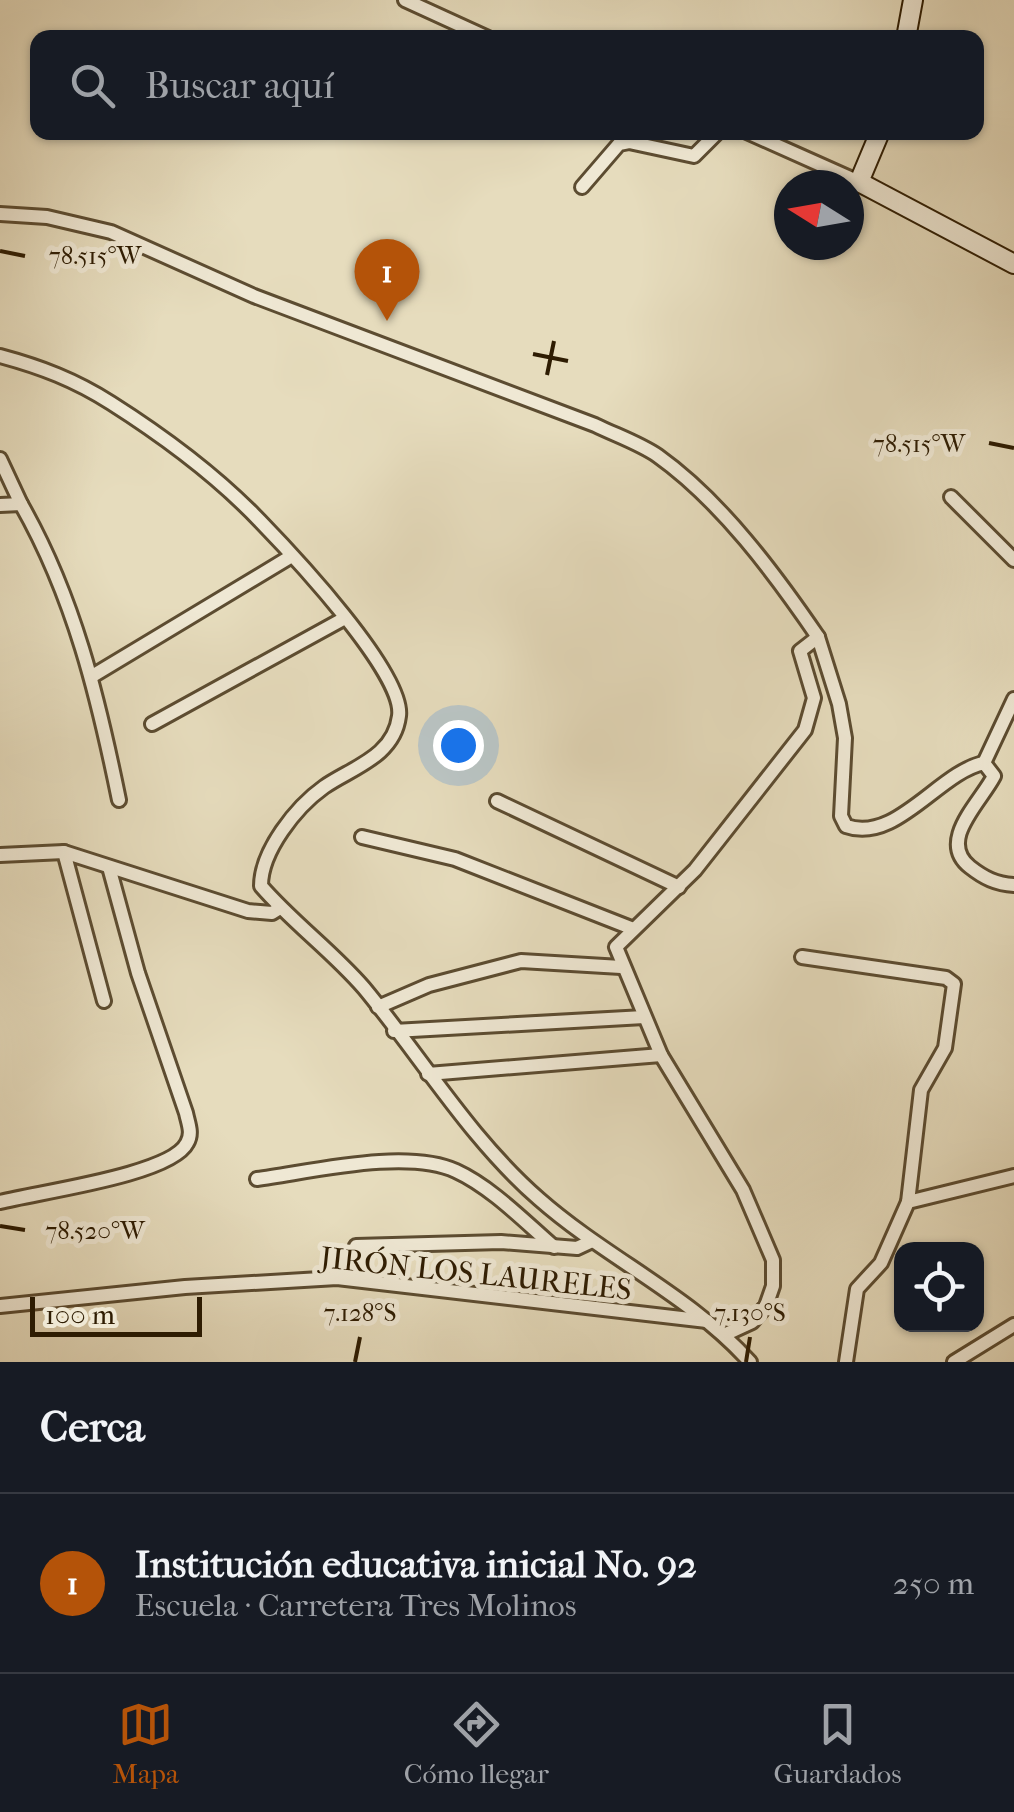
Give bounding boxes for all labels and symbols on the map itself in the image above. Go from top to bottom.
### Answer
north arrow [774,170,864,260]
pin: 1 [354,238,420,321]
text: 78.515°W [49,241,143,270]
text: 78.515°W [873,429,967,458]
your location [433,720,484,771]
text: 78.520°W [45,1216,146,1245]
street label: JIRÓN LOS LAURELES [317,1240,633,1308]
scale bar [30,1292,202,1336]
text: 7.128°S [324,1298,396,1327]
text: 7.130°S [714,1298,786,1327]

